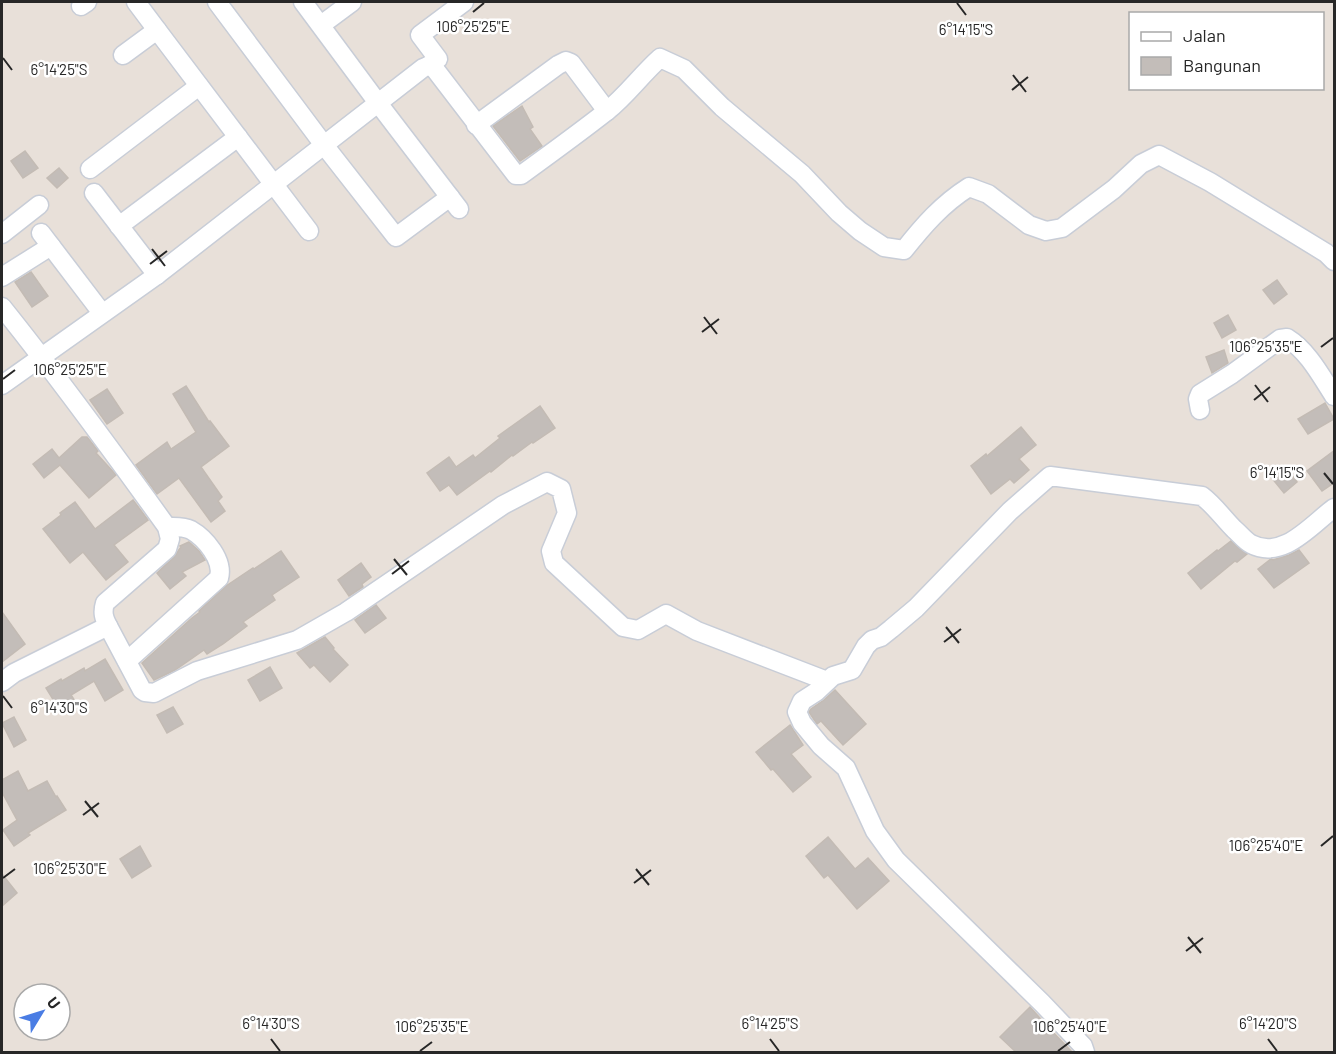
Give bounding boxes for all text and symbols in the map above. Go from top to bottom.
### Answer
legend [1129,12,1324,90]
text: 106°25'25"E [436,17,510,35]
text: 6°14'15"S [939,20,993,38]
text: Jalan [1183,24,1226,46]
text: Bangunan [1183,54,1261,76]
text: 6°14'25"S [30,60,88,78]
text: 106°25'35"E [1229,337,1303,355]
text: 106°25'25"E [33,360,107,378]
text: 6°14'15"S [1250,463,1304,481]
text: 6°14'30"S [30,698,88,716]
text: 106°25'40"E [1229,836,1303,854]
text: 106°25'30"E [33,859,107,877]
north arrow [12,982,72,1042]
text: U [44,993,65,1012]
text: 6°14'30"S [242,1014,300,1032]
text: 6°14'25"S [741,1014,799,1032]
text: 6°14'20"S [1239,1014,1297,1032]
text: 106°25'35"E [395,1017,469,1035]
text: 106°25'40"E [1033,1017,1107,1035]

